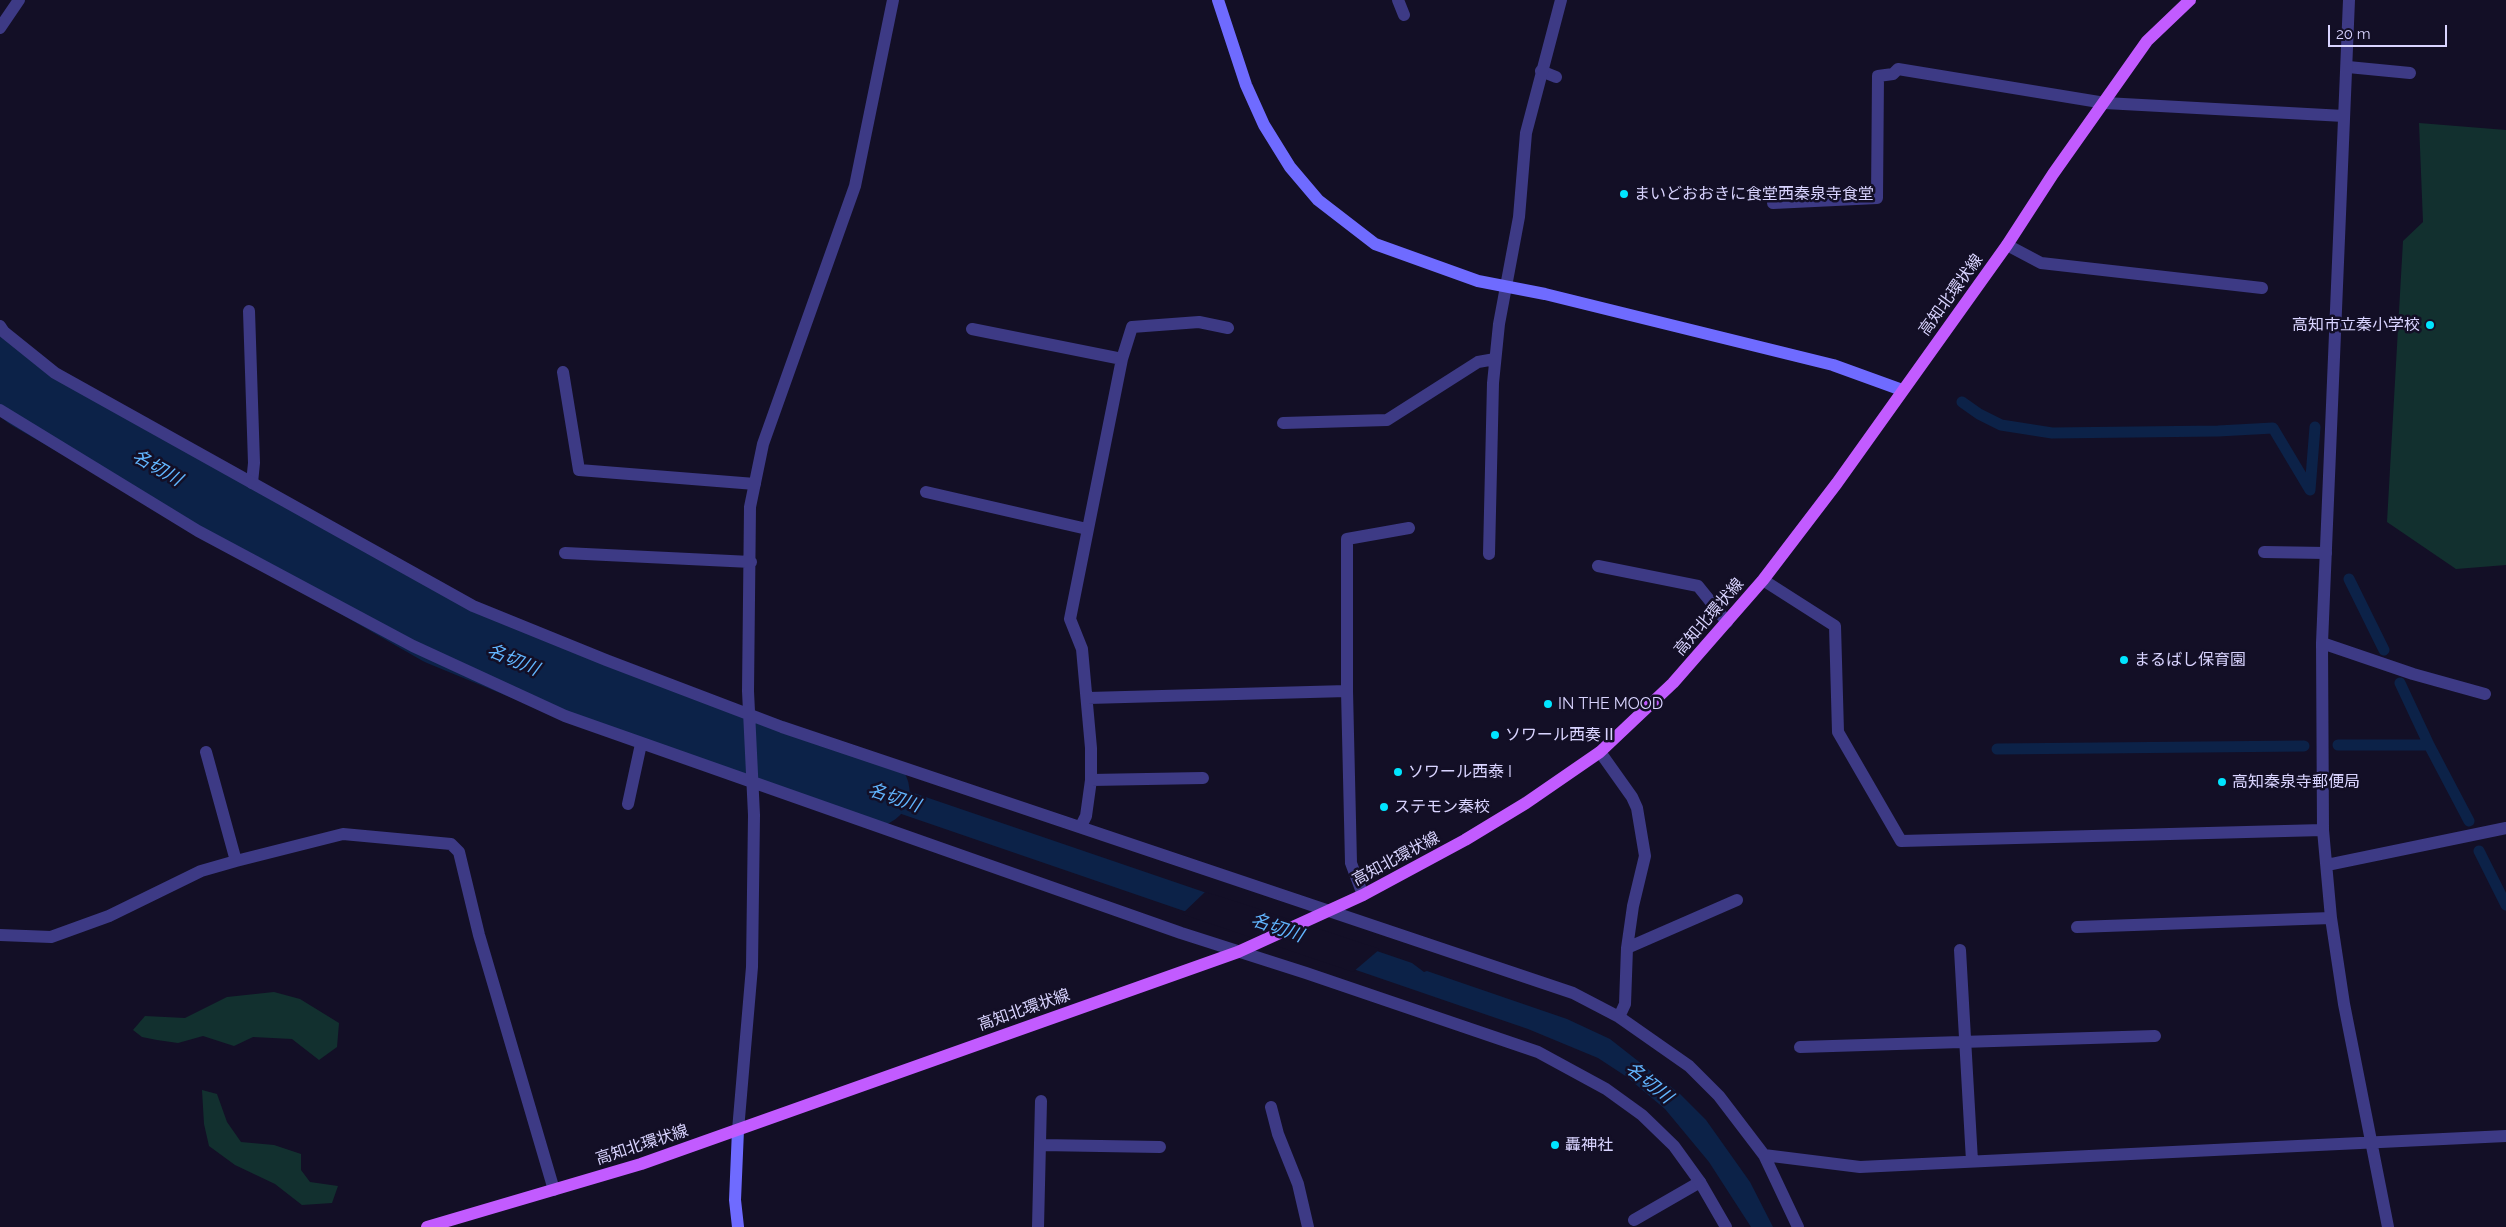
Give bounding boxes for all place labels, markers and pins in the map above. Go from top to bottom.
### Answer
place label: まいどおおきに食堂西秦泉寺食堂 [1634,184,1874,204]
marker: まいどおおきに食堂西秦泉寺食堂 [1618,188,1630,200]
place label: 高知市立秦小学校 [2292,315,2420,335]
marker: 高知市立秦小学校 [2424,319,2436,331]
place label: まるばし保育園 [2134,650,2246,670]
marker: まるばし保育園 [2118,654,2130,666]
place label: IN THE MOOD [1558,694,1663,714]
marker: IN THE MOOD [1542,698,1554,710]
place label: ソワール西奏Ⅱ [1505,725,1617,745]
marker: ソワール西奏Ⅱ [1489,729,1501,741]
place label: ソワール西泰 I [1408,762,1512,782]
marker: ソワール西泰 I [1392,766,1404,778]
place label: 高知秦泉寺郵便局 [2232,772,2360,792]
marker: 高知秦泉寺郵便局 [2216,776,2228,788]
place label: ステモン秦校 [1394,797,1490,817]
marker: ステモン秦校 [1378,801,1390,813]
place label: 轟神社 [1565,1135,1613,1155]
marker: 轟神社 [1549,1139,1561,1151]

